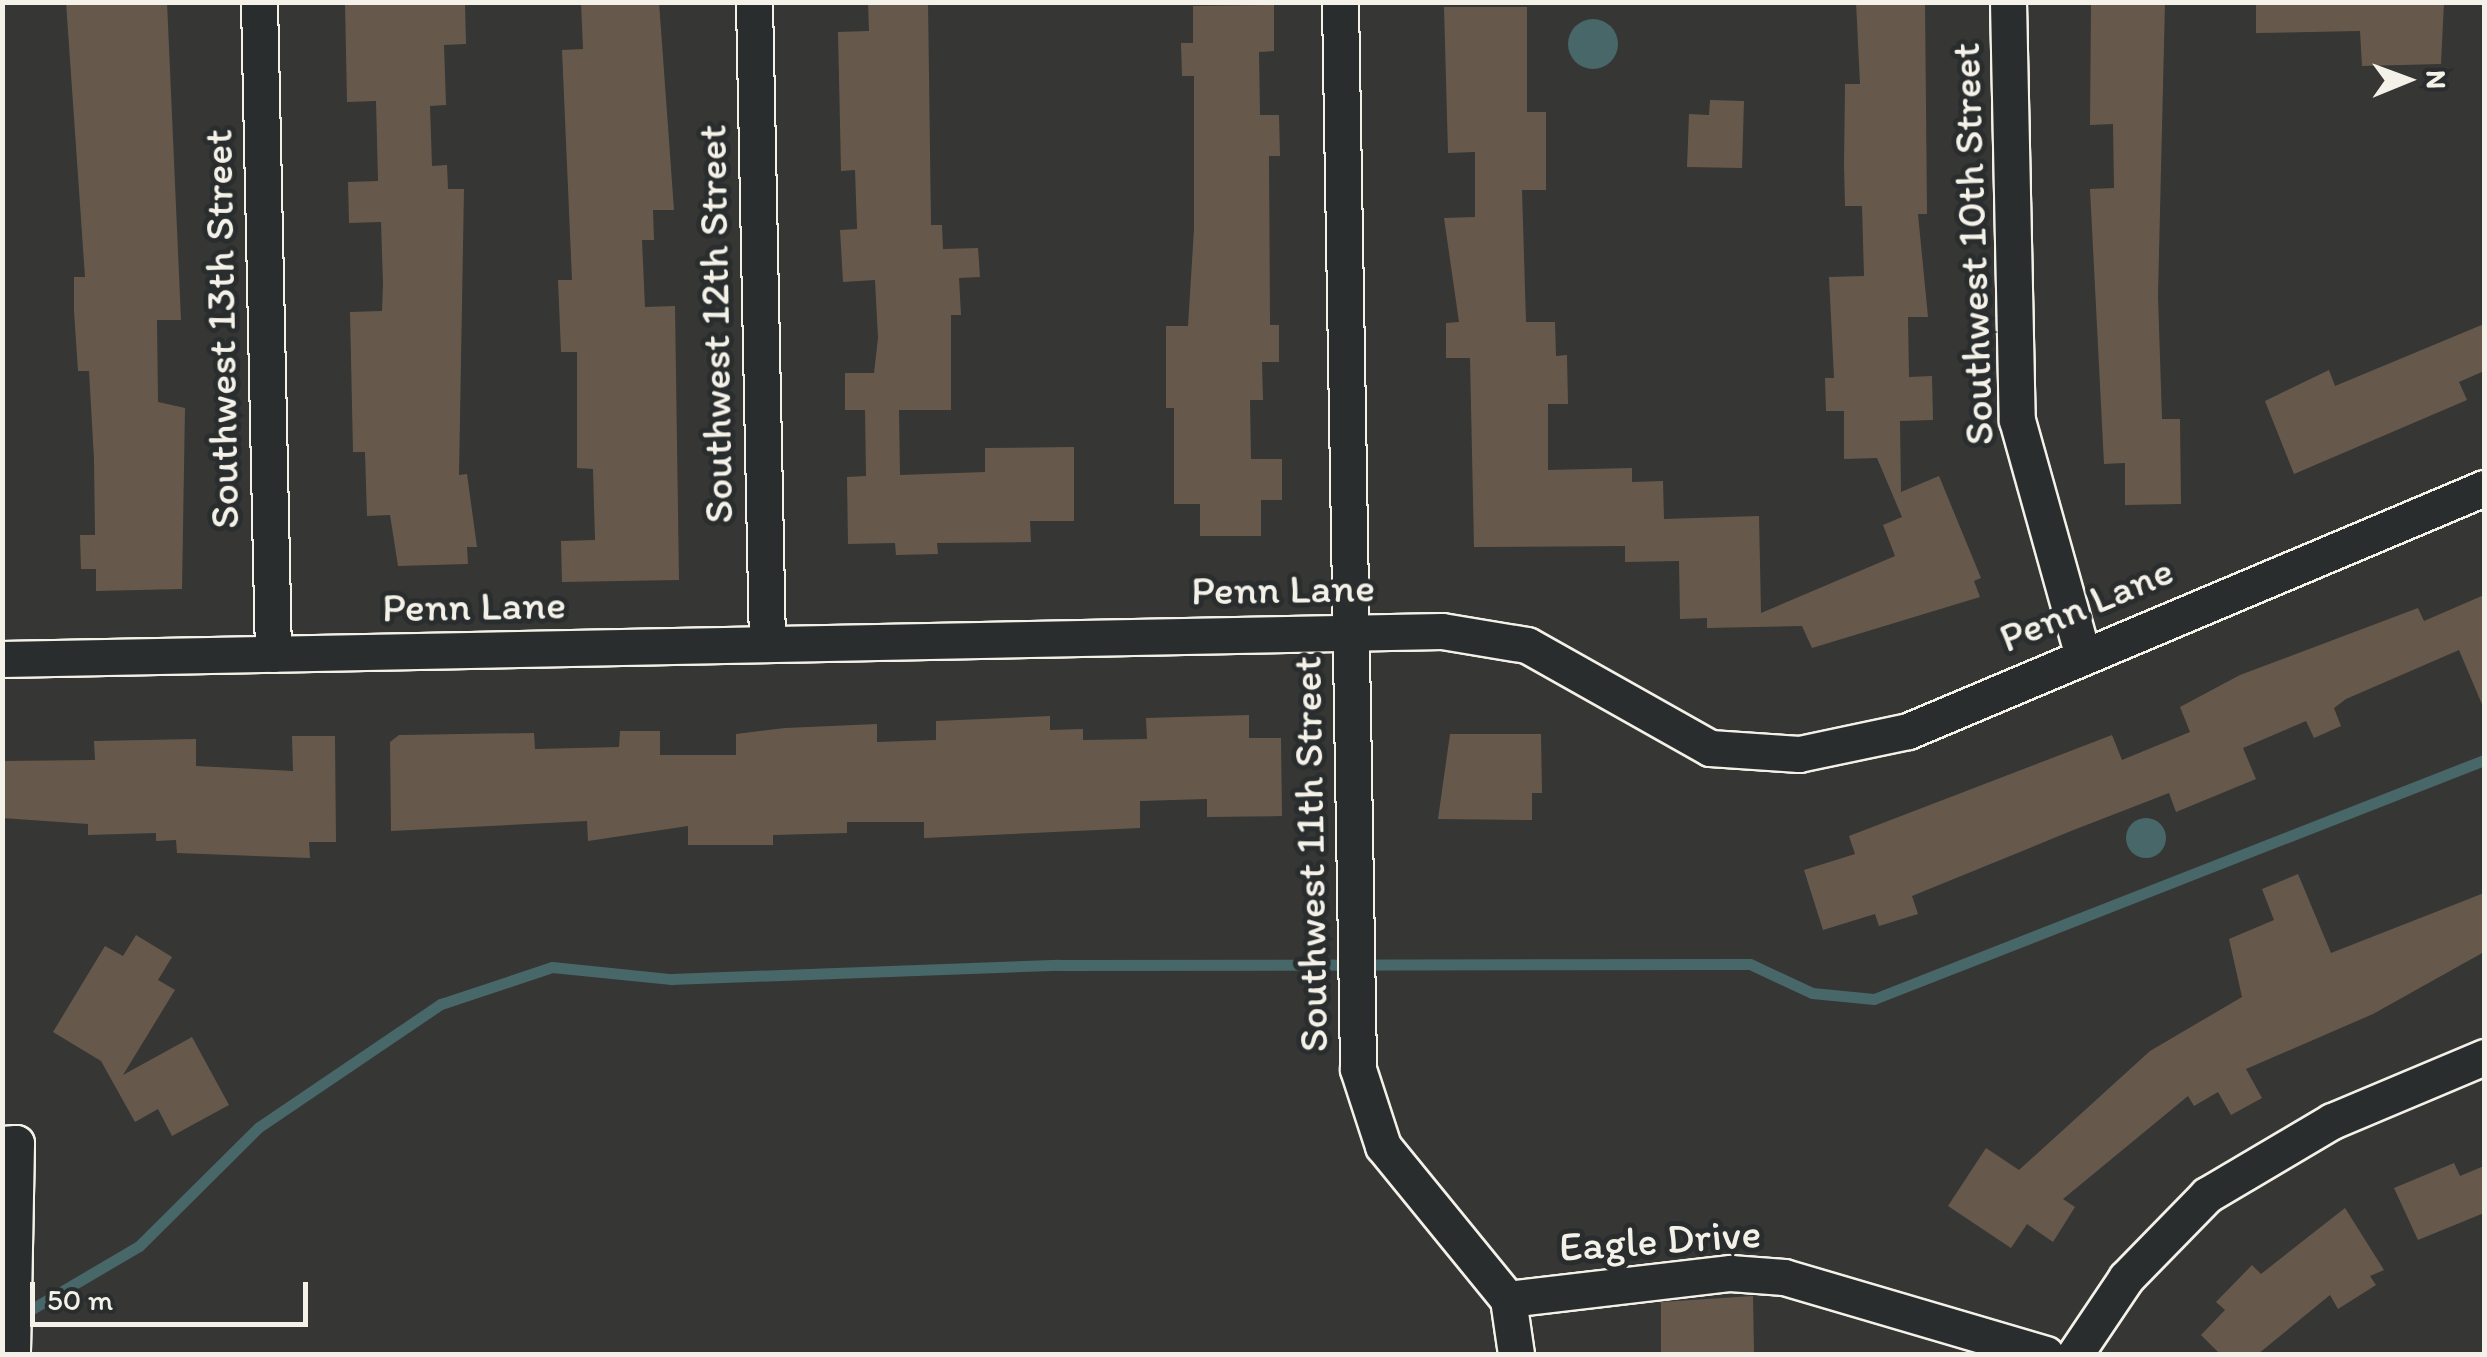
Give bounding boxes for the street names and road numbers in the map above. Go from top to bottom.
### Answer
street label: Southwest 10th Street [1940,43,2004,445]
street label: Southwest 12th Street [686,125,744,523]
street label: Southwest 13th Street [192,130,250,528]
street label: Penn Lane [1991,545,2181,663]
street label: Penn Lane [1190,562,1376,616]
street label: Penn Lane [381,579,567,633]
street label: Southwest 11th Street [1281,656,1339,1052]
street label: Eagle Drive [1557,1208,1763,1272]

